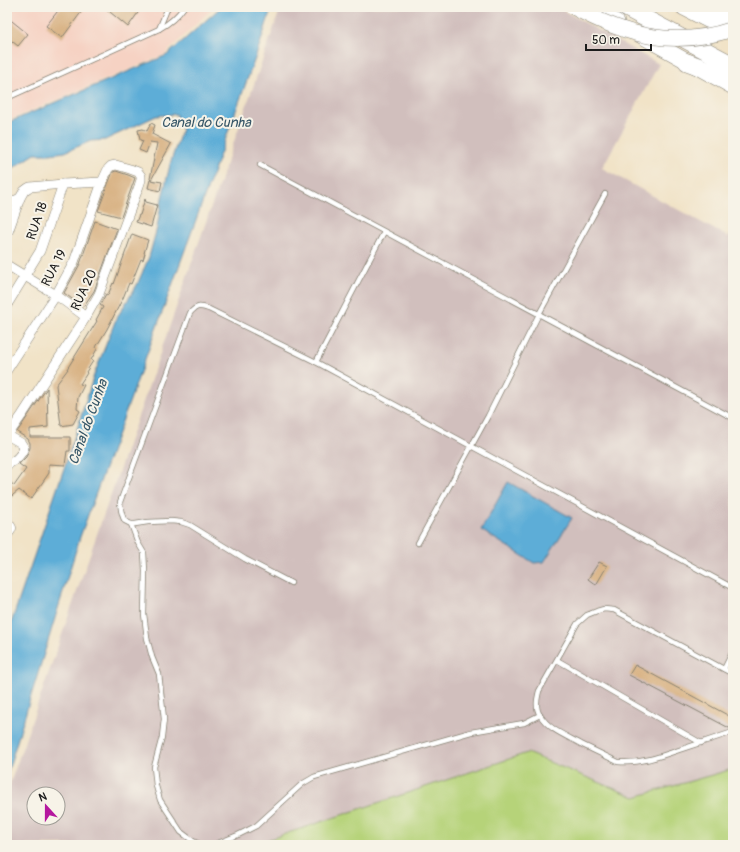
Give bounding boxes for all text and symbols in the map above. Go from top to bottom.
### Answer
scale bar [586,26,651,52]
text: 50 m [592,33,620,48]
water label: Canal do Cunha [161,114,252,131]
street label: RUA 18 [23,200,51,242]
street label: RUA 19 [38,247,70,289]
street label: RUA 20 [68,267,100,313]
water label: Canal do Cunha [65,376,112,467]
north arrow [26,786,66,826]
text: N [37,790,49,805]

